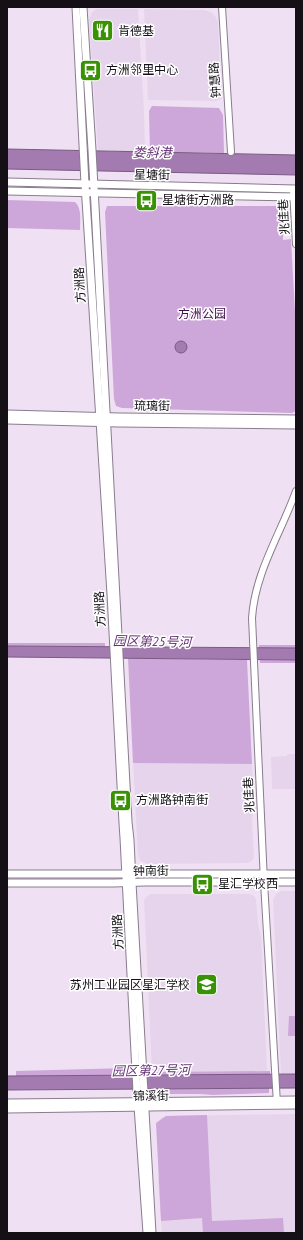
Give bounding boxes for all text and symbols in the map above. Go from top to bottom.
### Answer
restaurant icon: 肯德基 [89,18,115,44]
place label: 肯德基 [118,23,154,38]
bus stop icon: 方洲邻里中心 [77,57,103,83]
place label: 方洲邻里中心 [106,62,178,77]
street label: 钟慧路 [206,62,223,99]
water label: 娄斜港 [132,144,174,161]
street label: 星塘街 [134,167,170,182]
bus stop icon: 星塘街方洲路 [133,187,159,213]
place label: 星塘街方洲路 [162,192,234,207]
street label: 兆佳巷 [275,199,292,235]
street label: 方洲路 [71,267,88,303]
park label: 方洲公园 [178,306,226,321]
street label: 琉璃街 [134,398,170,413]
street label: 方洲路 [91,591,108,627]
water label: 园区第25号河 [113,632,194,651]
street label: 兆佳巷 [240,777,257,813]
bus stop icon: 方洲路钟南街 [107,787,133,813]
place label: 方洲路钟南街 [136,792,208,807]
street label: 钟南街 [133,863,169,878]
bus stop icon: 星汇学校西 [189,871,215,897]
place label: 星汇学校西 [218,876,278,891]
street label: 方洲路 [109,914,126,950]
school or university icon: 苏州工业园区星汇学校 [193,972,219,998]
place label: 苏州工业园区星汇学校 [70,977,190,992]
water label: 园区第27号河 [112,1061,193,1080]
street label: 锦溪街 [133,1088,169,1103]

